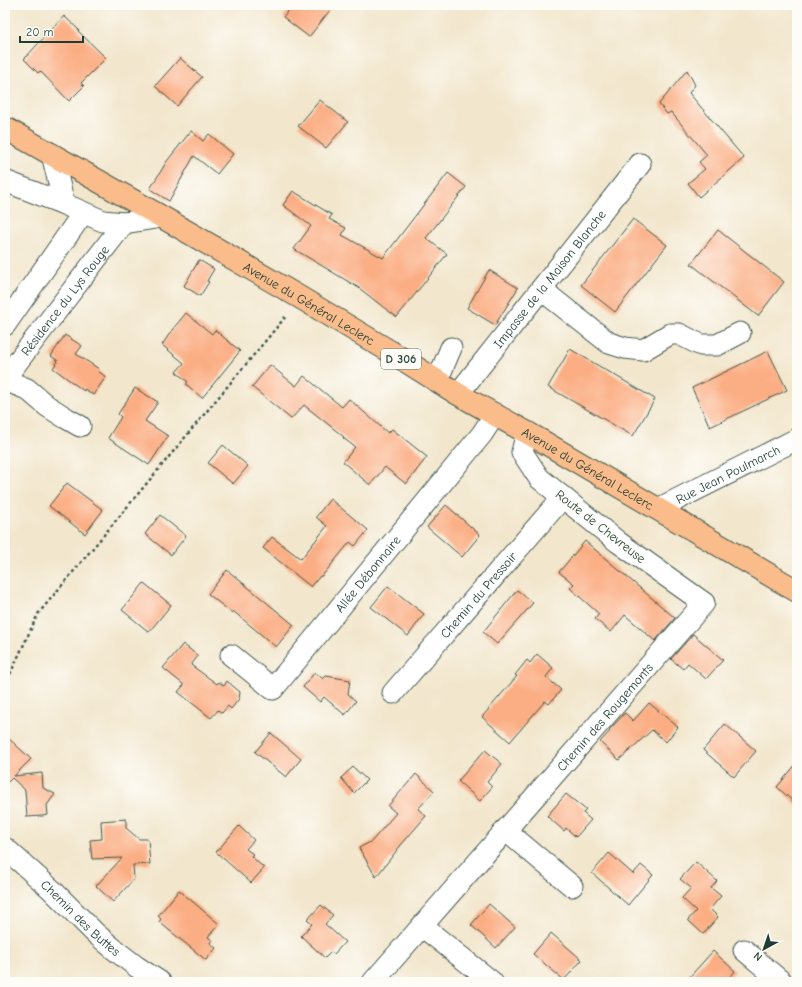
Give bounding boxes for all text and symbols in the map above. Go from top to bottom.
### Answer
scale bar [20,18,83,44]
text: 20 m [26,25,54,39]
street label: Impasse de la Maison Blanche [490,207,609,351]
street label: Résidence du Lys Rouge [18,242,112,359]
street label: Avenue du Général Leclerc [241,259,377,348]
road number: D 306 [381,349,421,369]
street label: Avenue du Général Leclerc [519,424,656,513]
street label: Rue Jean Poulmarch [673,442,782,507]
street label: Route de Chevreuse [553,487,649,566]
street label: Allée Débonnaire [332,532,404,615]
street label: Chemin du Pressoir [437,548,521,641]
street label: Chemin des Rougemonts [554,660,656,774]
street label: Chemin des Buttes [38,877,123,959]
north arrow [744,929,784,969]
text: N [751,949,765,964]

